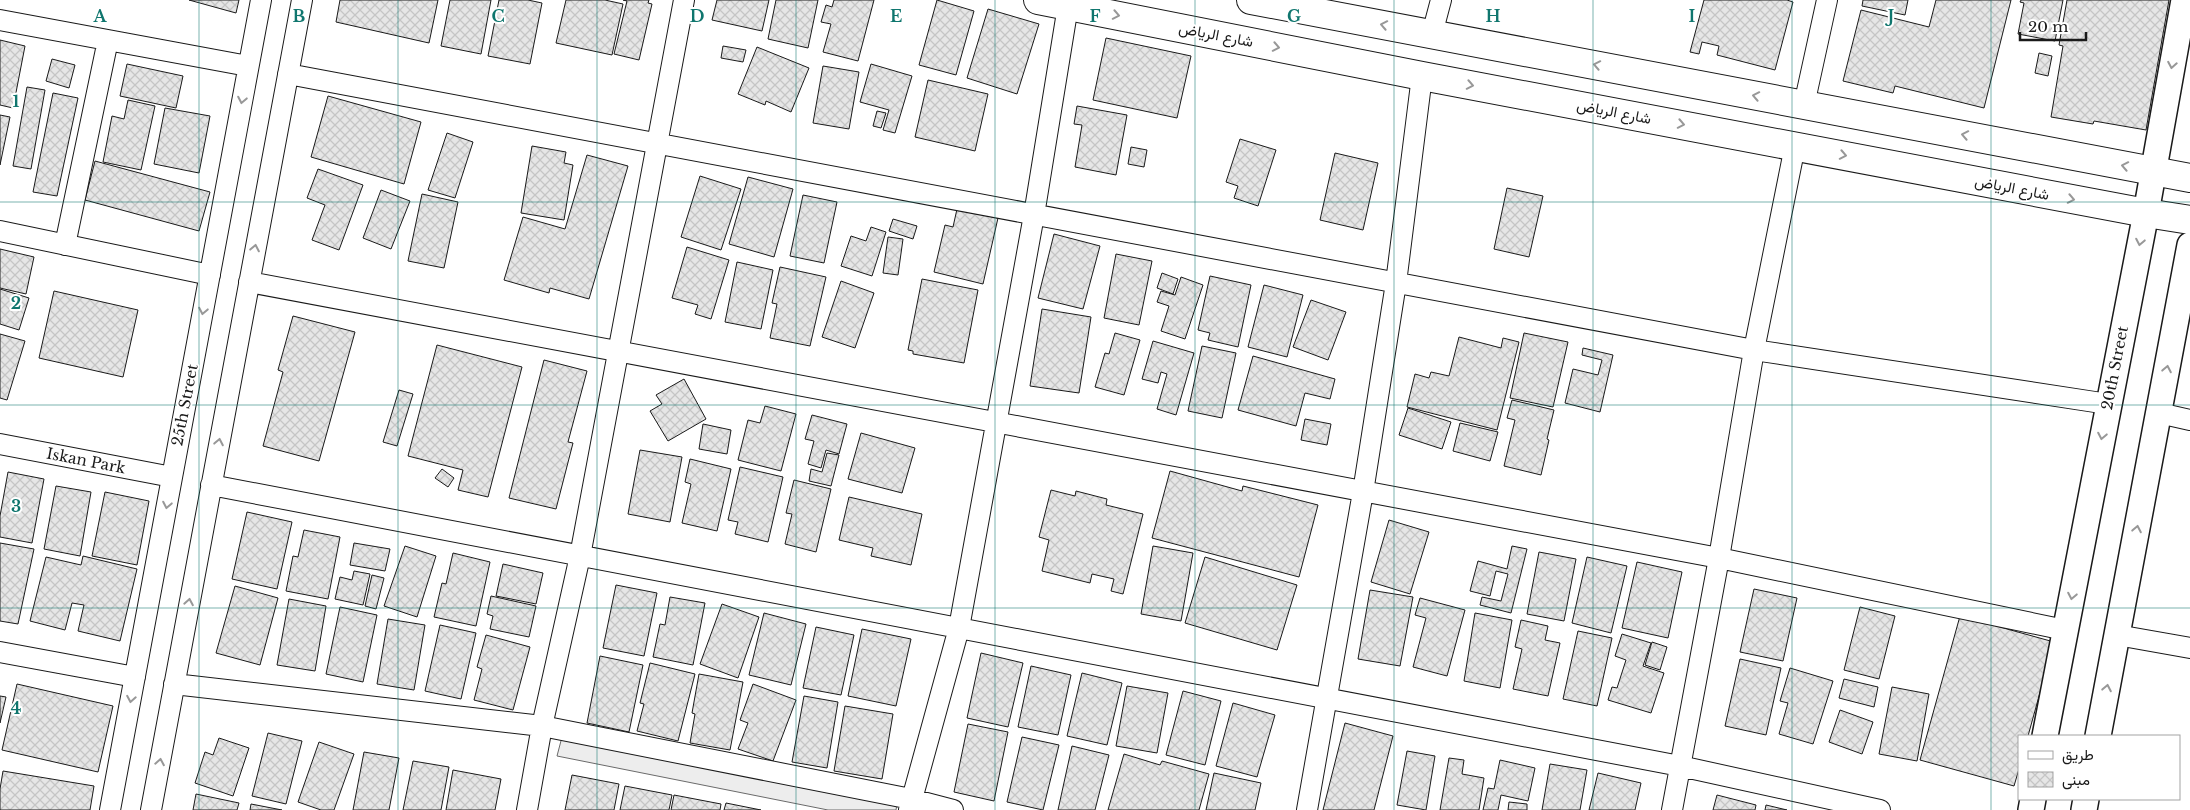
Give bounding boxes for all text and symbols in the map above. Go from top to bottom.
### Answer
text: A [93,6,108,26]
text: B [293,6,306,26]
text: C [491,6,505,26]
text: D [690,6,704,26]
text: E [890,6,902,26]
text: F [1089,6,1101,26]
text: G [1287,6,1301,26]
text: H [1485,6,1501,26]
text: I [1689,6,1696,26]
text: J [1885,6,1894,26]
one-way arrow [1112,10,1120,20]
scale bar [2020,10,2086,42]
text: 20 m [2028,17,2068,36]
street label: شارع الرياض [1177,18,1255,53]
one-way arrow [1380,20,1389,31]
one-way arrow [1271,41,1280,51]
one-way arrow [1592,60,1601,70]
one-way arrow [2168,61,2178,70]
one-way arrow [1465,79,1474,89]
text: 1 [13,91,20,111]
one-way arrow [1752,91,1760,101]
one-way arrow [238,95,248,104]
street label: شارع الرياض [1575,95,1653,130]
one-way arrow [1677,119,1685,129]
one-way arrow [1961,131,1970,141]
one-way arrow [1838,149,1847,160]
one-way arrow [2120,162,2129,172]
street label: شارع الرياض [1973,171,2051,206]
one-way arrow [2067,193,2075,204]
one-way arrow [2135,238,2146,247]
one-way arrow [249,244,260,253]
text: 2 [11,293,21,313]
one-way arrow [198,307,209,315]
street label: 20th Street [2097,324,2132,412]
street label: 25th Street [167,362,202,448]
one-way arrow [2161,365,2172,373]
one-way arrow [2098,432,2108,441]
one-way arrow [213,438,223,447]
street label: Iskan Park [45,444,128,478]
text: 3 [11,496,21,516]
one-way arrow [162,501,172,509]
one-way arrow [2131,524,2141,533]
one-way arrow [2067,591,2077,600]
one-way arrow [184,598,194,607]
one-way arrow [2101,684,2111,693]
one-way arrow [126,695,136,704]
text: 4 [11,698,21,718]
legend [2018,735,2180,800]
text: طريق [2062,745,2094,765]
one-way arrow [154,758,164,766]
text: مبنى [2062,770,2090,790]

